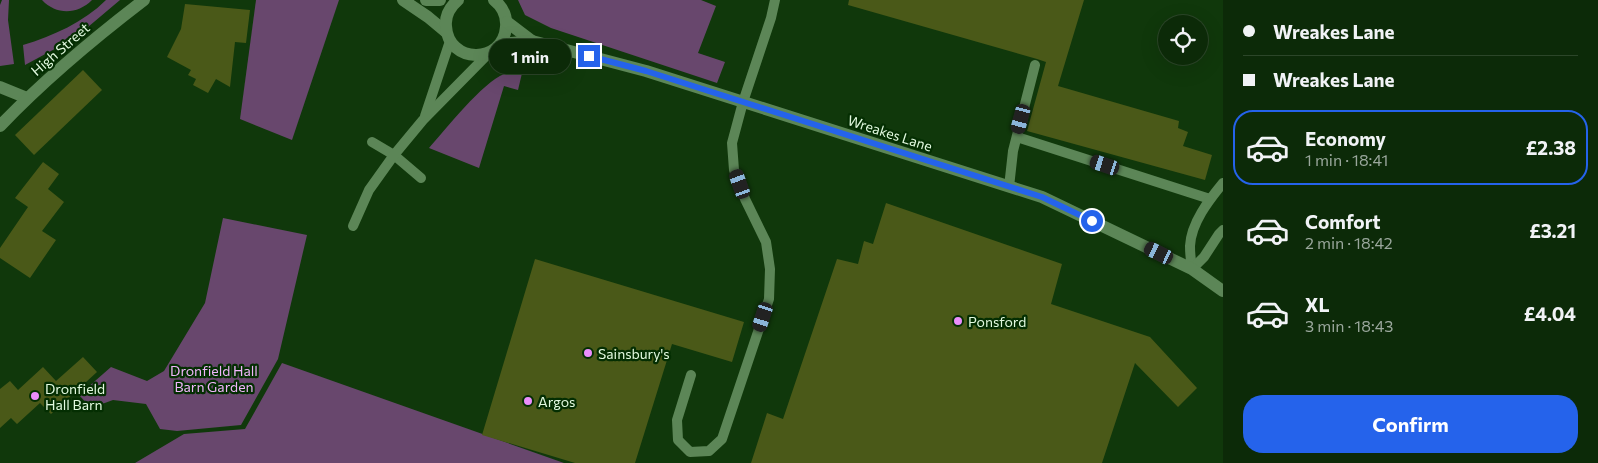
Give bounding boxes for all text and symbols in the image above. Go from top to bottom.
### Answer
map controls [1158,15,1208,65]
button: locate [1158,15,1208,65]
street label: High Street [27,19,93,79]
text: Wreakes Lane [1273,20,1394,43]
callout: 1 min [489,38,572,74]
route end [578,45,600,67]
text: 1 min [511,47,549,66]
text: Wreakes Lane [1273,68,1394,91]
car [1009,103,1032,135]
street label: Wreakes Lane [845,111,935,155]
icon: car [1245,125,1290,170]
text: Economy [1305,127,1386,150]
text: £2.38 [1526,136,1576,159]
text: 1 min · 18:41 [1305,150,1388,169]
car [1088,153,1121,177]
car [727,167,752,201]
icon: car [1245,208,1290,253]
route start [1081,210,1103,232]
text: Comfort [1305,210,1381,233]
text: £3.21 [1529,219,1576,242]
text: 2 min · 18:42 [1305,233,1393,252]
car [1142,240,1175,266]
icon: car [1245,291,1290,336]
text: XL [1305,293,1330,316]
car [751,300,774,334]
text: £4.04 [1524,302,1576,325]
place label: Ponsford [968,313,1026,330]
marker: Ponsford [952,315,964,327]
text: 3 min · 18:43 [1305,316,1393,335]
place label: Sainsbury's [598,345,670,362]
marker: Sainsbury's [582,347,594,359]
park label: Dronfield Hall Barn Garden [170,362,258,395]
place label: Dronfield Hall Barn [45,380,105,413]
marker: Dronfield Hall Barn [29,390,41,402]
place label: Argos [538,393,575,410]
marker: Argos [522,395,534,407]
button: Confirm [1243,395,1578,453]

